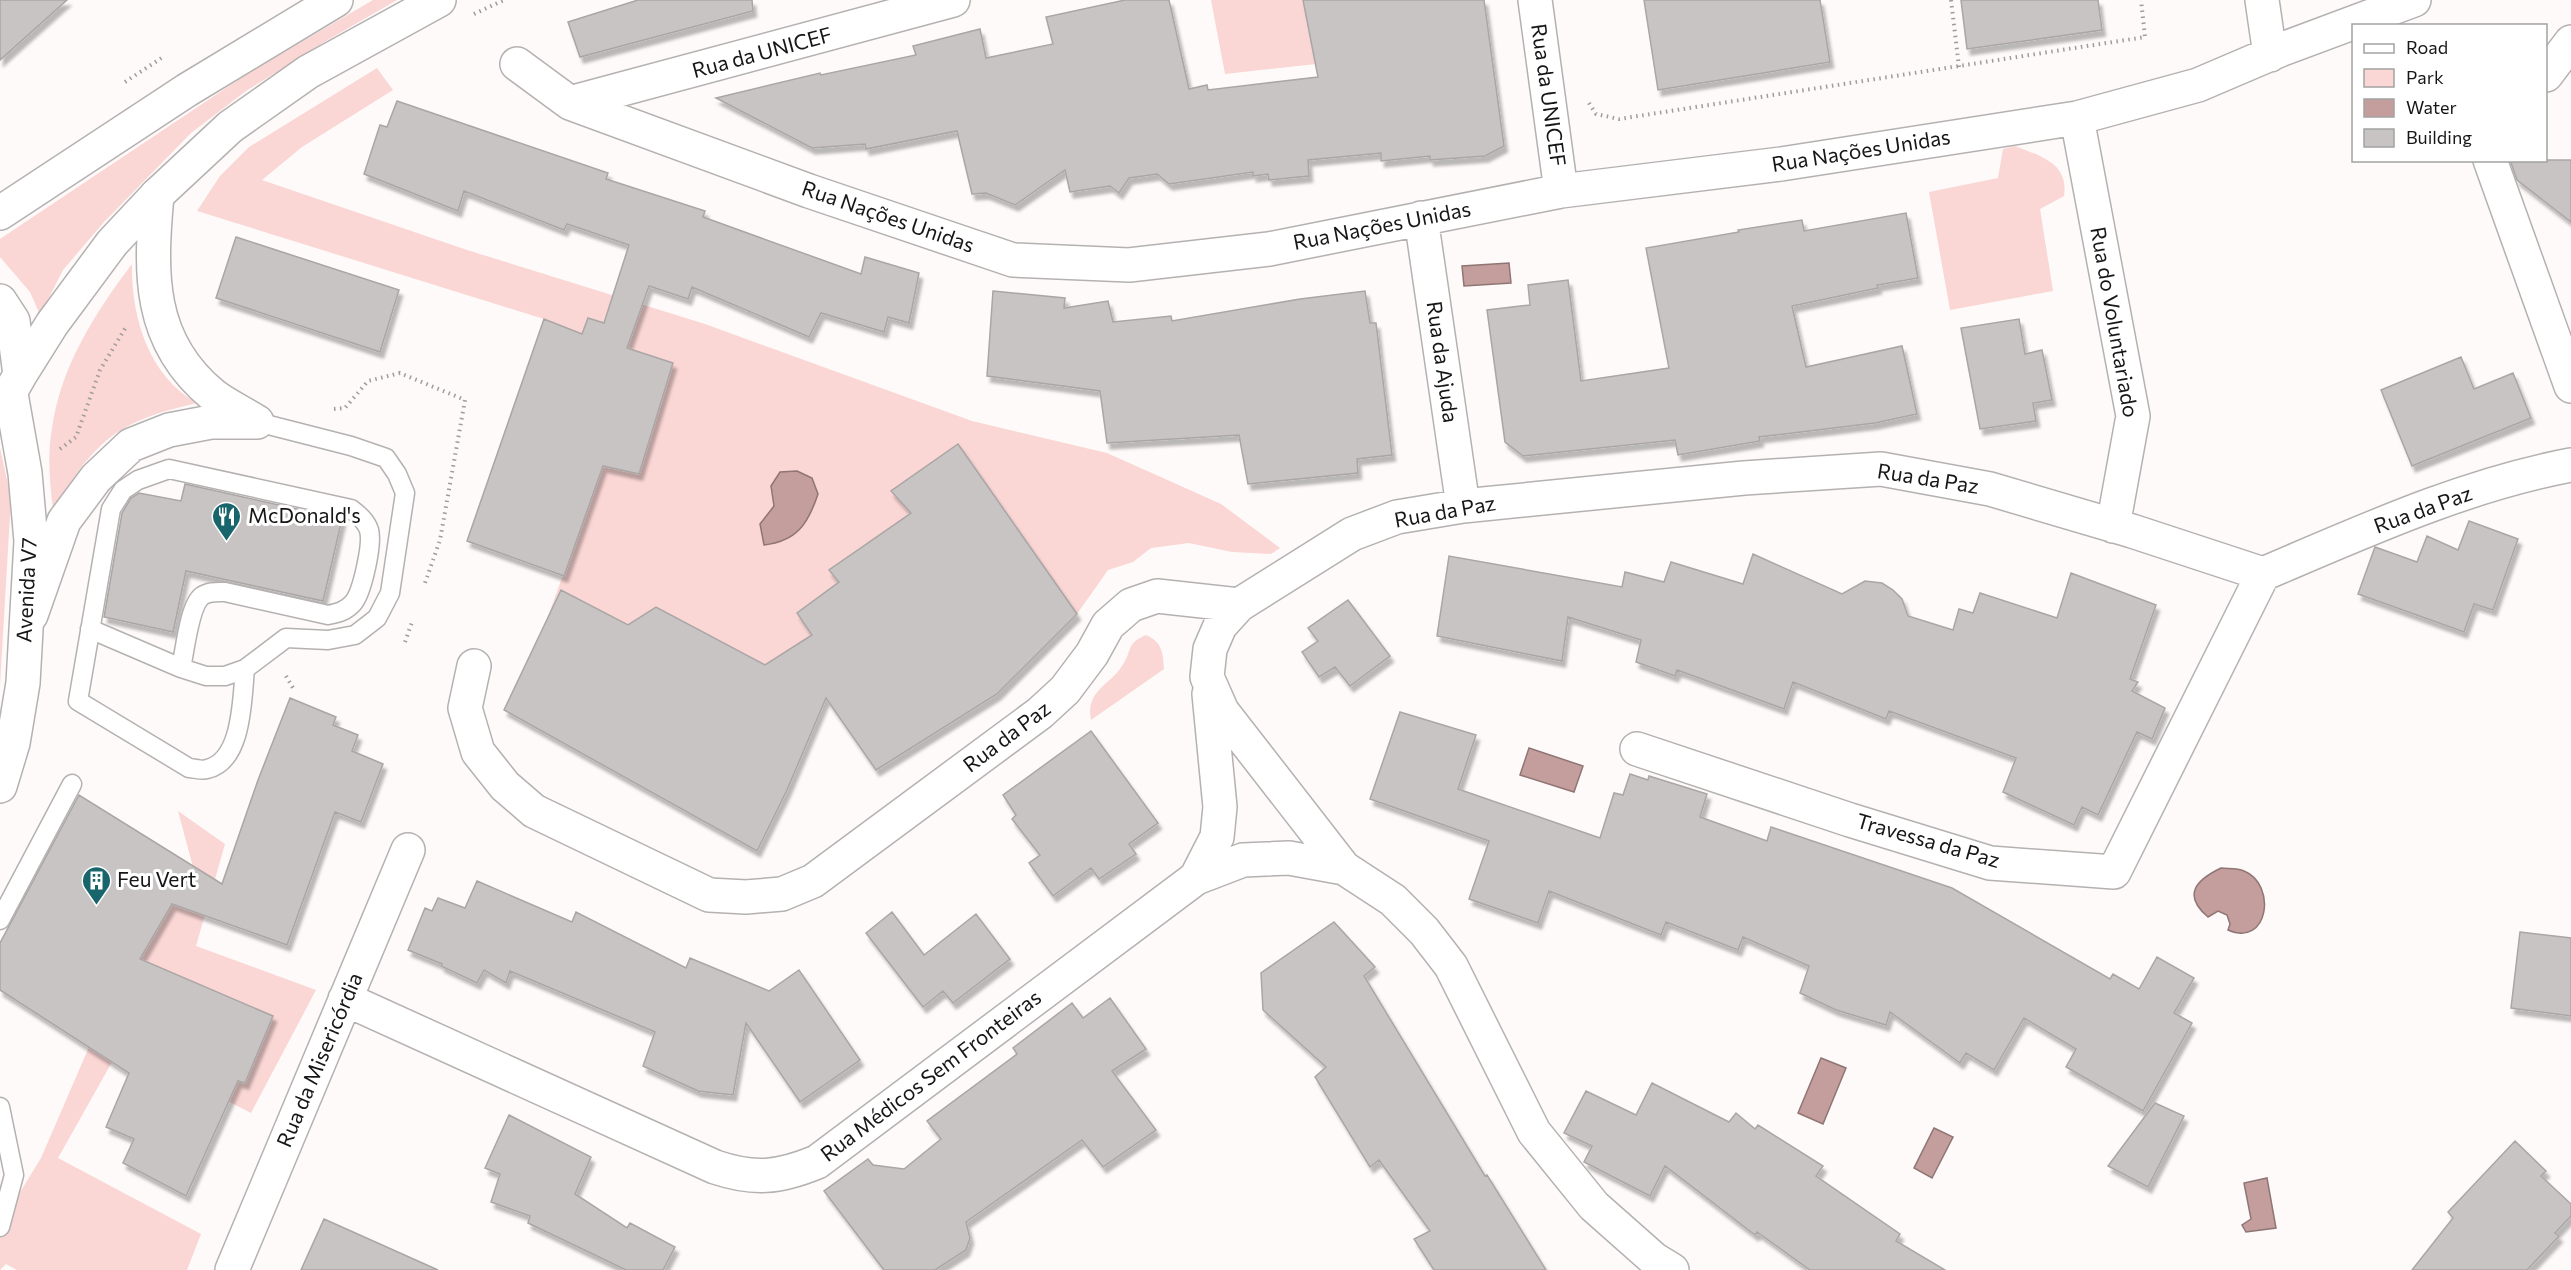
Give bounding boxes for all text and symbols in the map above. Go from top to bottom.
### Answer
street label: Rua da UNICEF [689,21,834,82]
street label: Rua da UNICEF [1527,22,1572,168]
legend [2352,24,2547,162]
text: Road [2406,36,2448,58]
text: Park [2406,66,2444,88]
text: Water [2406,96,2457,118]
street label: Rua Nações Unidas [1770,123,1952,176]
text: Building [2406,126,2472,148]
street label: Rua Nações Unidas [799,174,978,257]
street label: Rua Nações Unidas [1291,195,1473,254]
street label: Rua do Voluntariado [2086,225,2145,419]
street label: Rua da Ajuda [1423,299,1464,424]
street label: Rua da Paz [1876,457,1981,498]
street label: Rua da Paz [2370,479,2475,538]
street label: Rua da Paz [1392,489,1497,532]
restaurant icon: McDonald's [211,500,243,542]
place label: McDonald's [248,502,361,527]
street label: Avenida V7 [10,537,41,643]
street label: Rua da Paz [958,695,1055,777]
street label: Travessa da Paz [1854,807,2003,872]
building icon: Feu Vert [80,864,112,906]
place label: Feu Vert [117,866,196,891]
street label: Rua da Misericórdia [271,968,367,1150]
street label: Rua Médicos Sem Fronteiras [815,984,1045,1166]

